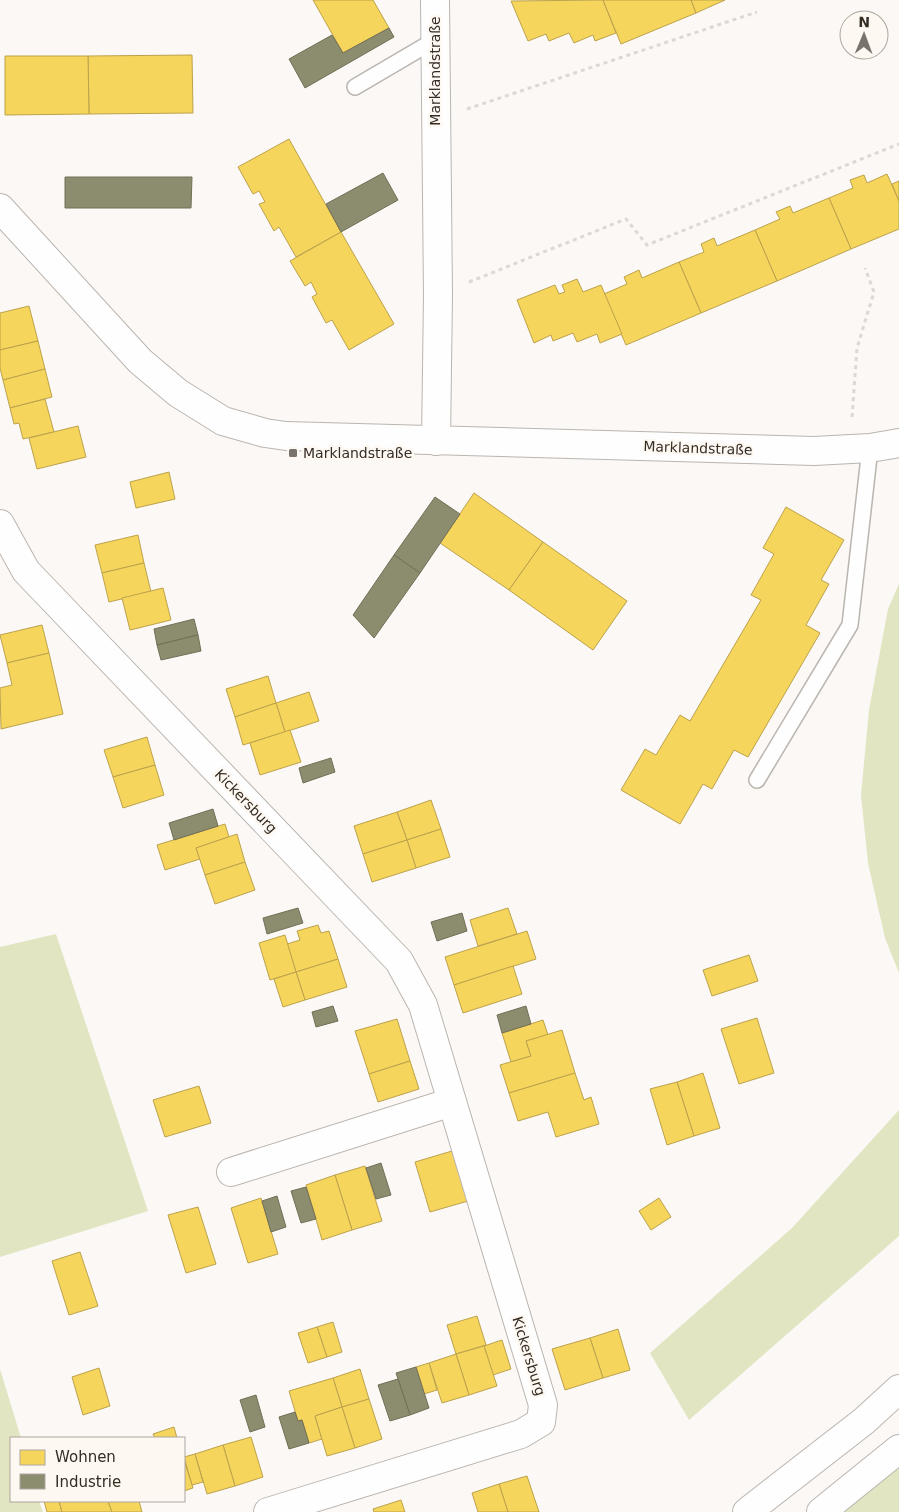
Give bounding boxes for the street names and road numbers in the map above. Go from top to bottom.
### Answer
street label: Marklandstraße [427,16,443,126]
street label: Marklandstraße [643,438,753,458]
street label: Kickersburg [212,766,280,836]
street label: Kickersburg [509,1314,549,1398]

